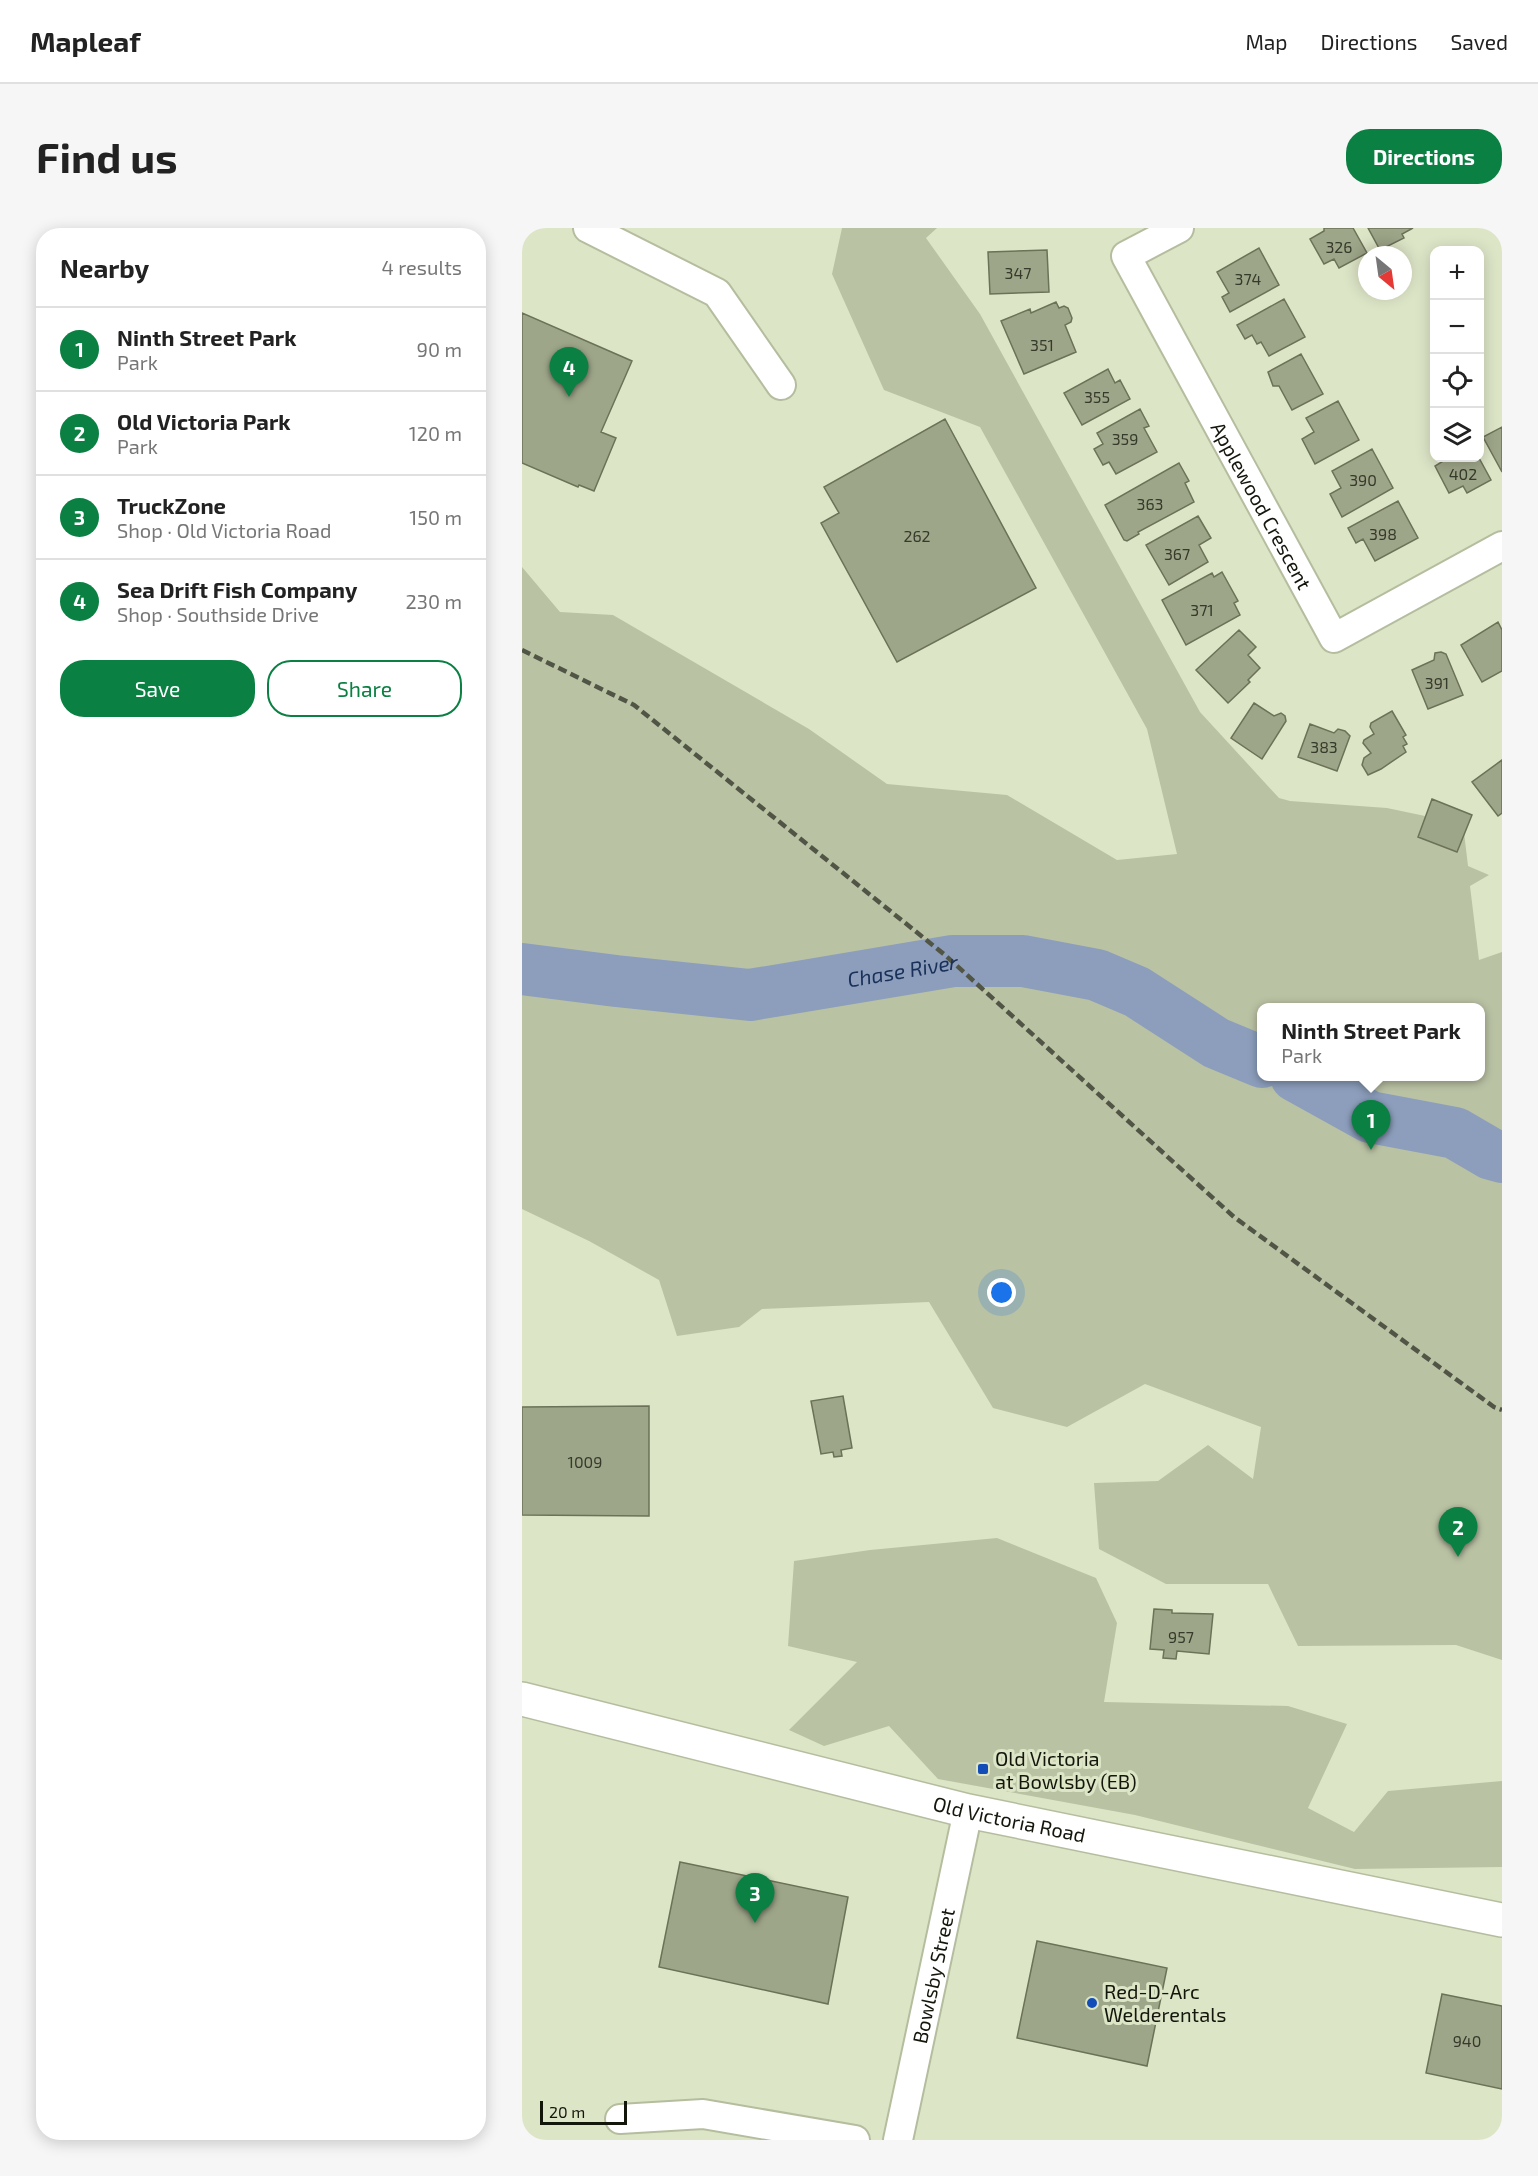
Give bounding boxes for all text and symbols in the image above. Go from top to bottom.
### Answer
text: Mapleaf [30,24,141,58]
text: Map [1245,29,1288,54]
text: Directions [1321,29,1417,54]
text: Saved [1450,29,1508,54]
button: Directions [1346,129,1502,184]
text: Find us [36,131,178,181]
house number: 326 [1325,237,1353,256]
north arrow [1358,246,1412,300]
map controls [1430,246,1484,462]
button: + [1430,246,1484,300]
text: Nearby [60,252,149,283]
text: 4 results [382,255,462,279]
house number: 347 [1005,263,1031,282]
house number: 374 [1235,269,1262,288]
button: − [1430,300,1484,354]
text: Ninth Street Park [117,324,297,350]
house number: 351 [1030,335,1054,354]
text: 1 [75,337,84,361]
text: 90 m [417,337,462,361]
pin: 4 [550,348,588,397]
text: Park [117,350,158,374]
button: locate [1430,354,1484,408]
house number: 355 [1084,387,1110,406]
text: Old Victoria Park [117,408,291,434]
button: layers [1430,408,1484,462]
street label: Applewood Crescent [1207,418,1317,594]
text: 2 [74,421,85,445]
text: 120 m [409,421,462,445]
house number: 359 [1112,429,1138,448]
text: Park [117,434,158,458]
house number: 402 [1449,464,1477,483]
house number: 390 [1349,470,1377,489]
text: TruckZone [117,492,226,518]
house number: 363 [1137,494,1163,513]
text: 3 [74,505,85,529]
text: 150 m [409,505,462,529]
text: Shop · Old Victoria Road [117,518,332,542]
house number: 398 [1369,524,1397,543]
house number: 262 [903,526,931,545]
house number: 367 [1164,544,1190,563]
text: Sea Drift Fish Company [117,576,357,602]
text: 4 [73,589,86,613]
text: 230 m [406,589,462,613]
house number: 371 [1190,600,1214,619]
text: Shop · Southside Drive [117,602,319,626]
button: Save [60,660,255,717]
button: Share [267,660,462,717]
house number: 391 [1425,673,1449,692]
house number: 383 [1310,737,1338,756]
water label: Chase River [845,949,958,991]
popup [1257,1003,1485,1081]
text: Ninth Street Park [1281,1017,1461,1043]
text: Park [1281,1043,1322,1067]
pin: 1 [1352,1100,1390,1150]
your location [987,1278,1016,1307]
house number: 1009 [568,1452,602,1471]
pin: 2 [1438,1508,1478,1557]
house number: 957 [1168,1627,1194,1646]
place label: Old Victoria at Bowlsby (EB) [995,1746,1137,1793]
marker: Old Victoria at Bowlsby (EB) [976,1762,990,1776]
street label: Old Victoria Road [931,1791,1088,1847]
pin: 3 [736,1874,774,1923]
street label: Bowlsby Street [907,1905,959,2046]
place label: Red-D-Arc Welderentals [1104,1979,1226,2026]
marker: Red-D-Arc Welderentals [1085,1996,1099,2010]
house number: 940 [1453,2031,1481,2050]
scale bar [540,2098,627,2126]
text: 20 m [549,2102,585,2121]

